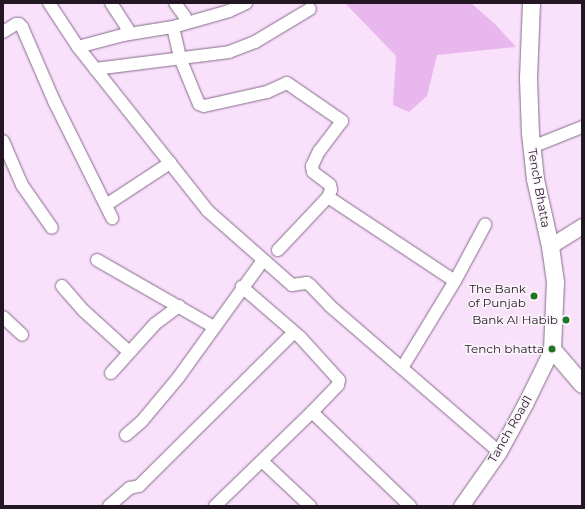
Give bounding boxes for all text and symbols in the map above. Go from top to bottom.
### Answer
street label: Tench Bhatta [525,147,553,229]
place label: The Bank of Punjab [468,282,526,310]
marker: The Bank of Punjab [529,291,539,301]
place label: Bank Al Habib [472,313,558,327]
marker: Bank Al Habib [561,315,571,325]
place label: Tench bhatta [465,342,544,356]
marker: Tench bhatta [547,344,557,354]
street label: Tanch Road1 [485,393,535,465]

